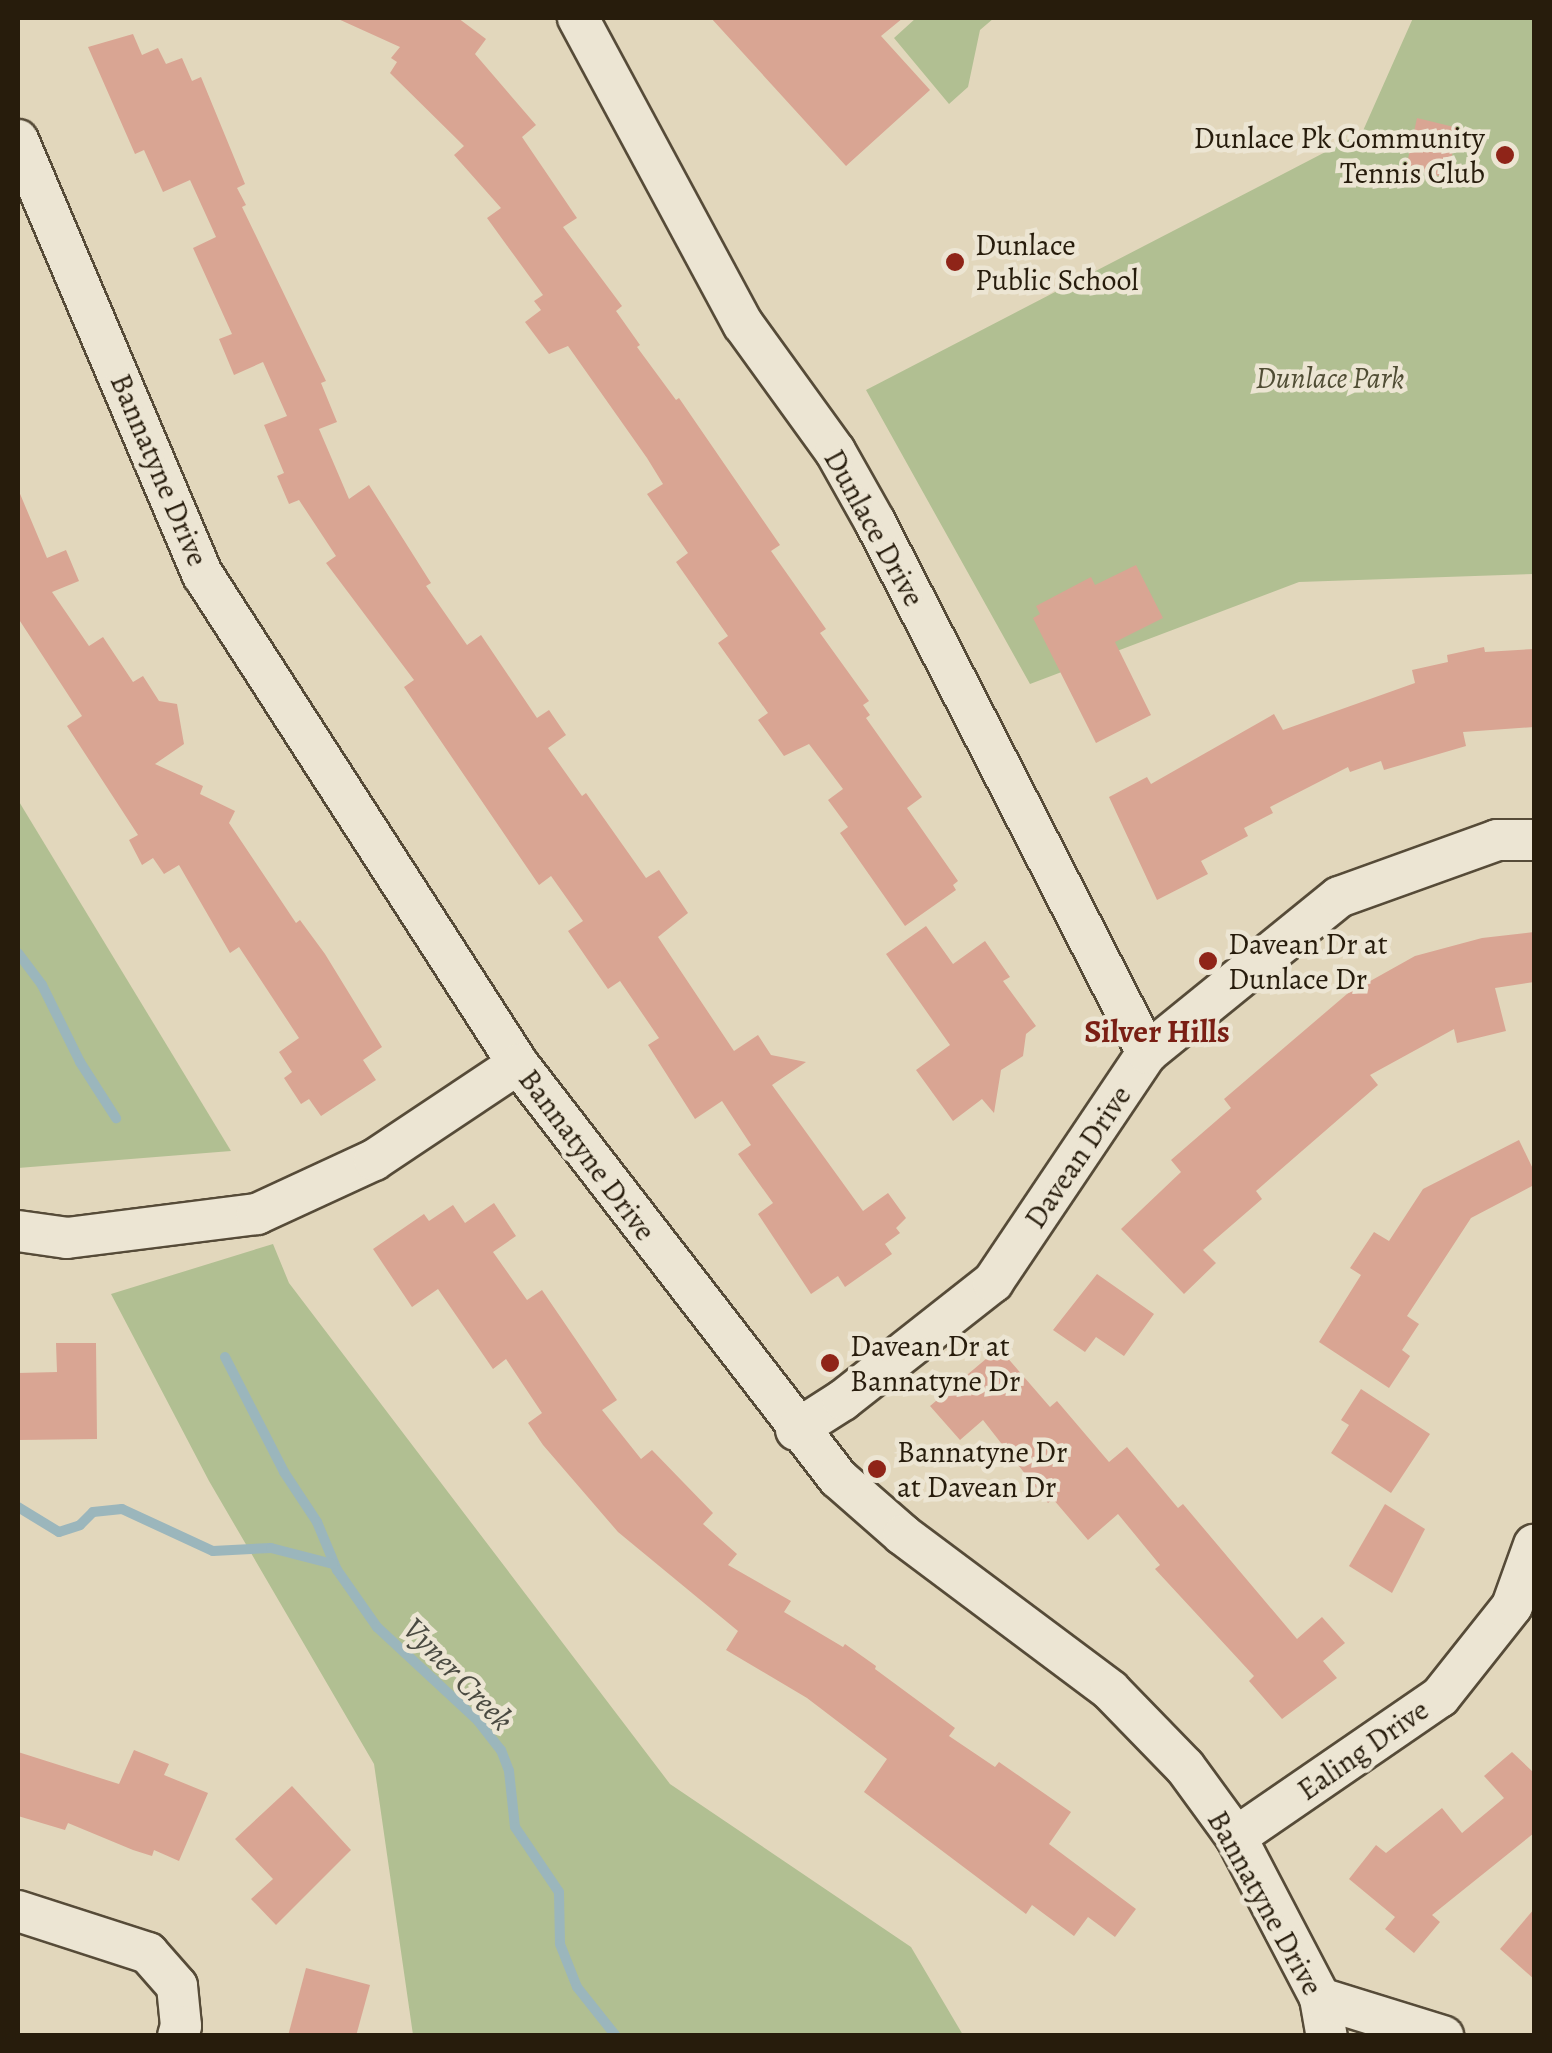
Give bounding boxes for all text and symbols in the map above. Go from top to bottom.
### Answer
place label: Dunlace Pk Community Tennis Club [1193,120,1485,190]
marker: Dunlace Pk Community Tennis Club [1494,144,1516,166]
place label: Dunlace Public School [975,227,1139,298]
marker: Dunlace Public School [944,251,966,273]
park label: Dunlace Park [1256,360,1404,396]
street label: Bannatyne Drive [102,369,216,571]
street label: Dunlace Drive [816,443,932,613]
place label: Davean Dr at Dunlace Dr [1228,926,1388,996]
marker: Davean Dr at Dunlace Dr [1197,950,1219,972]
district label: Silver Hills [1084,1012,1230,1050]
street label: Bannatyne Drive [511,1062,663,1248]
street label: Davean Drive [1017,1079,1139,1235]
place label: Davean Dr at Bannatyne Dr [850,1328,1020,1398]
marker: Davean Dr at Bannatyne Dr [819,1352,841,1374]
place label: Bannatyne Dr at Davean Dr [897,1434,1067,1504]
marker: Bannatyne Dr at Davean Dr [866,1458,888,1480]
water label: Vyner Creek [395,1610,521,1738]
street label: Ealing Drive [1291,1692,1435,1808]
street label: Bannatyne Drive [1200,1805,1330,2001]

